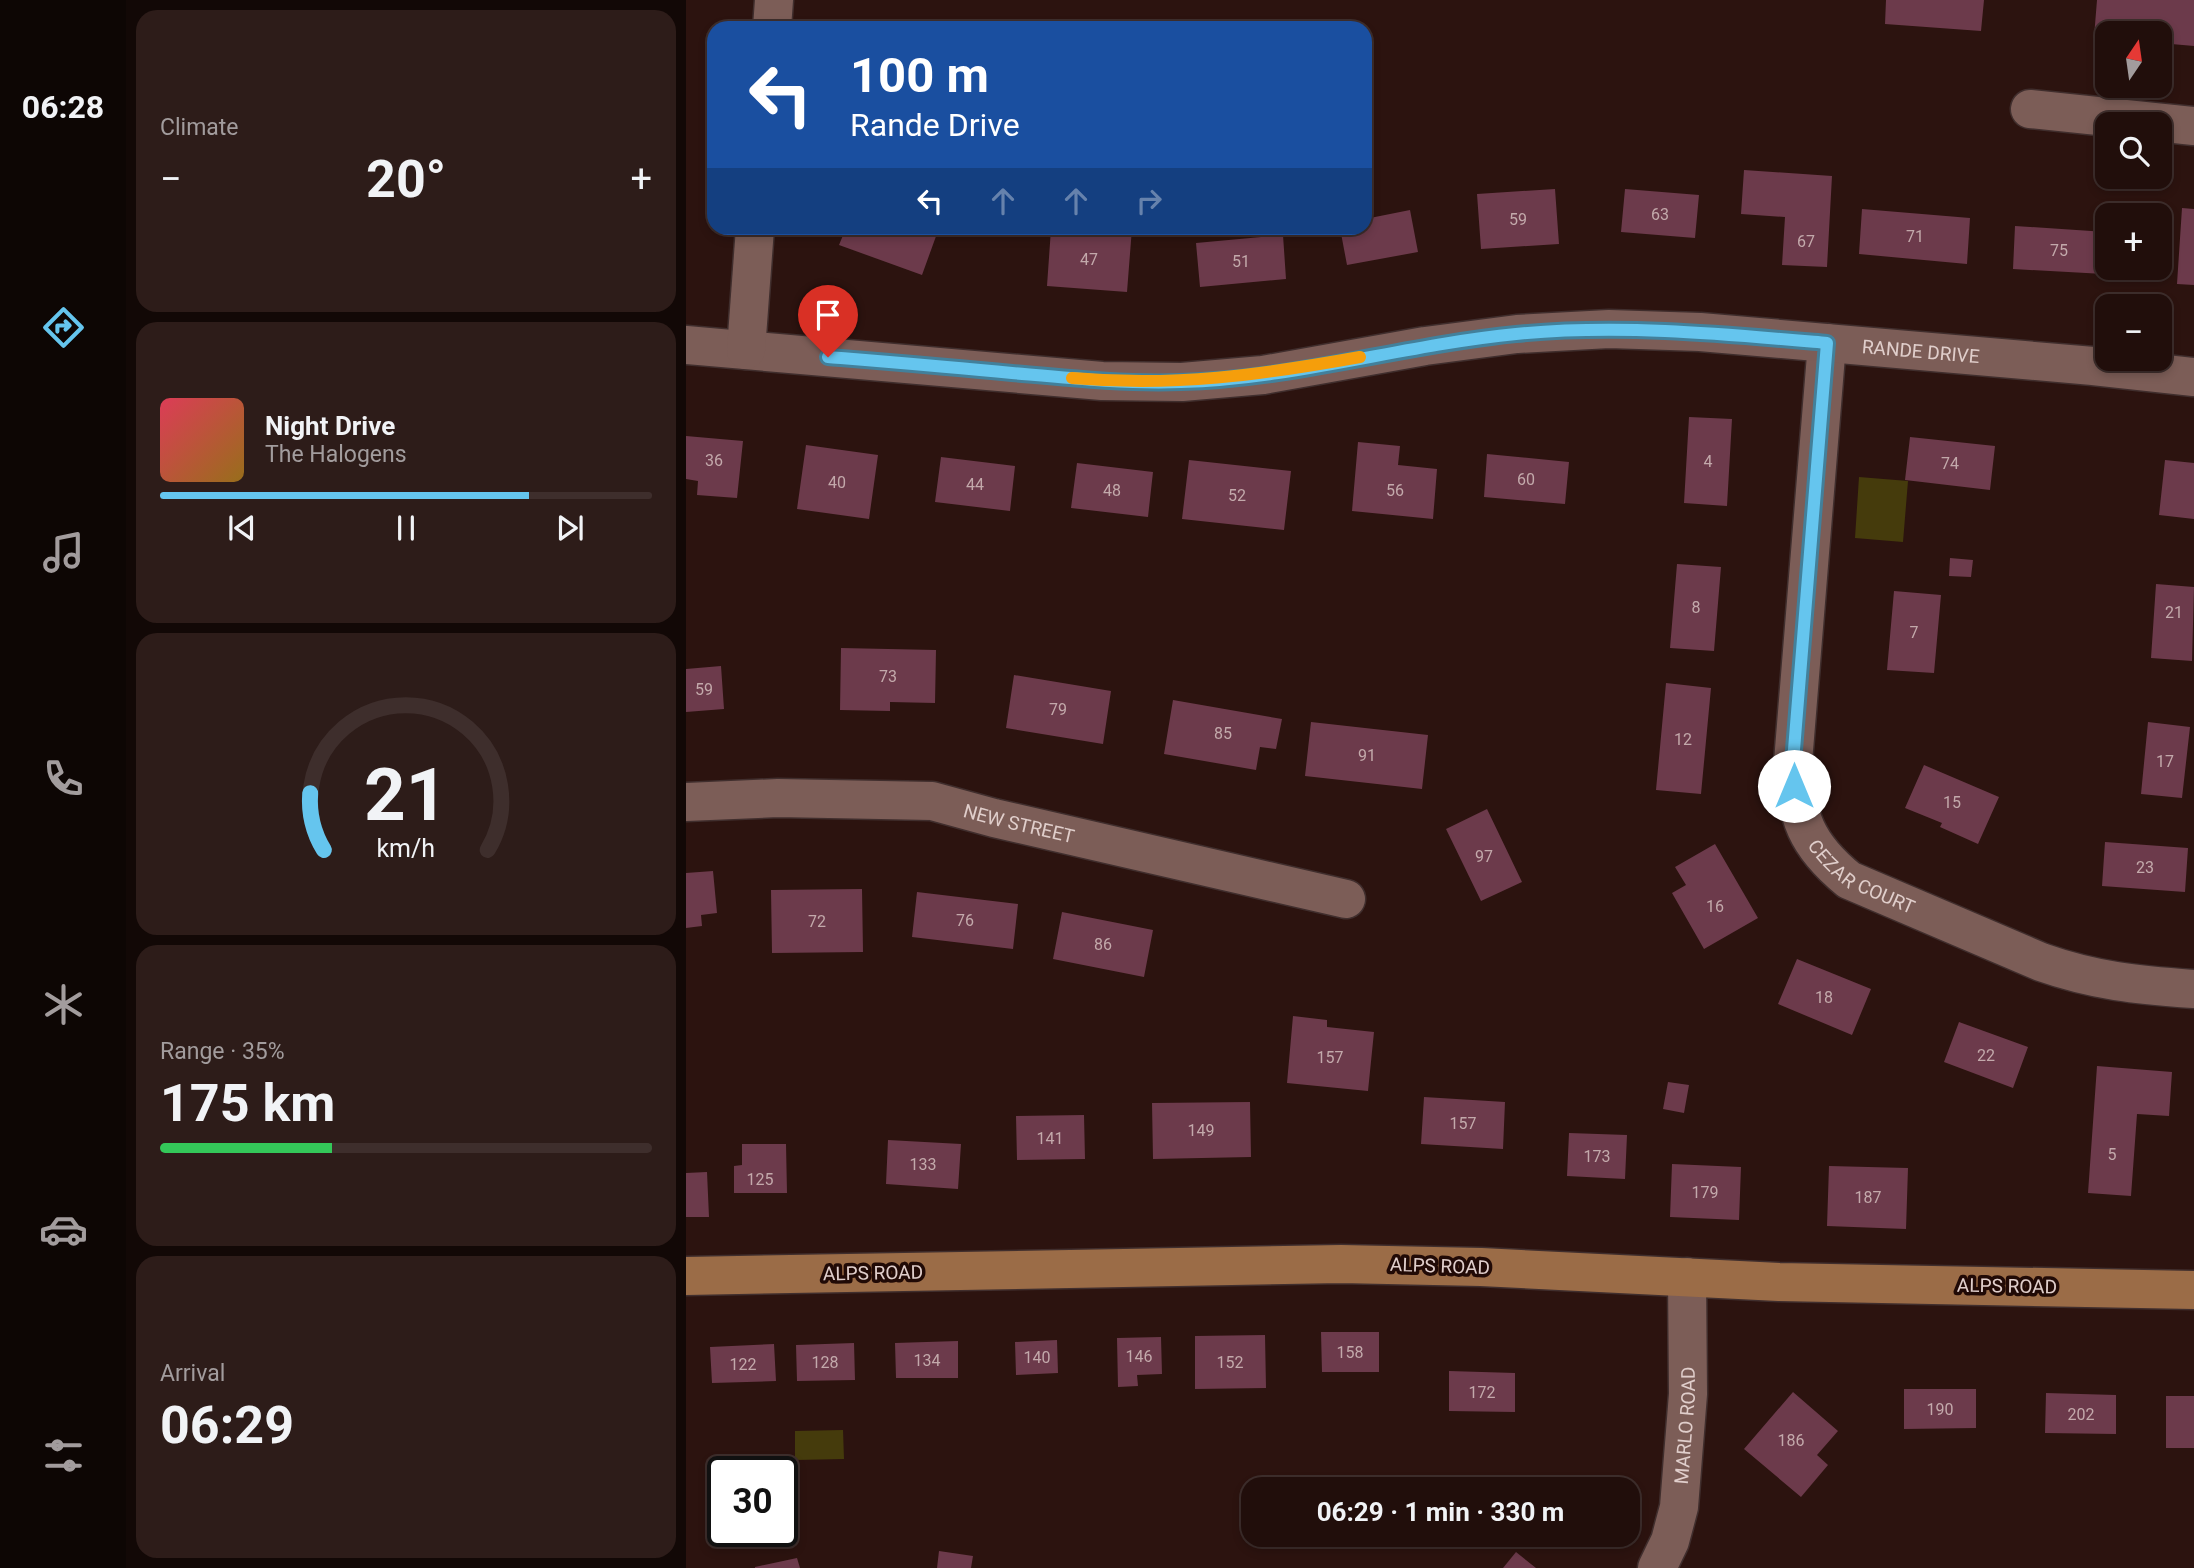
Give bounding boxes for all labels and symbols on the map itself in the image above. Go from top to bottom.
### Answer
north arrow [2095,21,2172,98]
house number: 63 [1651,205,1669,224]
house number: 59 [1509,210,1527,229]
house number: 71 [1906,227,1924,246]
house number: 67 [1797,232,1815,251]
house number: 75 [2050,241,2068,260]
house number: 47 [1080,250,1098,269]
house number: 51 [1232,252,1250,271]
pin [798,285,858,357]
street label: RANDE DRIVE [1861,335,1981,368]
house number: 36 [705,451,723,470]
house number: 4 [1704,452,1713,471]
house number: 74 [1941,454,1959,473]
house number: 60 [1517,470,1535,489]
house number: 40 [828,473,846,492]
house number: 44 [966,475,984,494]
house number: 48 [1103,481,1121,500]
house number: 56 [1386,481,1404,500]
house number: 52 [1228,486,1246,505]
house number: 8 [1692,598,1701,617]
house number: 21 [2165,603,2183,622]
house number: 7 [1910,623,1919,642]
house number: 73 [879,667,897,686]
house number: 59 [695,680,713,699]
house number: 79 [1049,700,1067,719]
house number: 85 [1214,724,1232,743]
house number: 12 [1674,730,1692,749]
house number: 91 [1358,746,1376,765]
position arrow [1757,749,1831,823]
house number: 17 [2156,752,2174,771]
house number: 15 [1943,793,1961,812]
street label: NEW STREET [961,799,1077,848]
street label: CEZAR COURT [1803,835,1918,918]
house number: 97 [1475,847,1493,866]
house number: 23 [2136,858,2154,877]
house number: 16 [1706,897,1724,916]
house number: 76 [956,911,974,930]
house number: 72 [808,912,826,931]
house number: 86 [1094,935,1112,954]
house number: 18 [1815,988,1833,1007]
house number: 22 [1977,1046,1995,1065]
house number: 157 [1317,1048,1343,1067]
house number: 157 [1450,1114,1476,1133]
house number: 149 [1188,1121,1214,1140]
house number: 141 [1037,1129,1063,1148]
house number: 5 [2108,1145,2117,1164]
house number: 173 [1584,1147,1610,1166]
house number: 133 [910,1155,936,1174]
house number: 125 [747,1170,773,1189]
house number: 179 [1692,1183,1718,1202]
house number: 187 [1855,1188,1881,1207]
street label: ALPS ROAD [1390,1253,1490,1279]
street label: ALPS ROAD [823,1261,923,1285]
street label: ALPS ROAD [1957,1274,2057,1298]
house number: 158 [1337,1343,1363,1362]
house number: 146 [1126,1347,1152,1366]
house number: 140 [1024,1348,1050,1367]
house number: 134 [914,1351,940,1370]
house number: 128 [812,1353,838,1372]
house number: 152 [1217,1353,1243,1372]
house number: 122 [730,1355,756,1374]
street label: MARLO ROAD [1669,1366,1700,1485]
house number: 172 [1469,1383,1495,1402]
house number: 190 [1927,1400,1953,1419]
house number: 202 [2068,1405,2094,1424]
house number: 186 [1778,1431,1804,1450]
speed limit sign: 30 [707,1456,798,1547]

